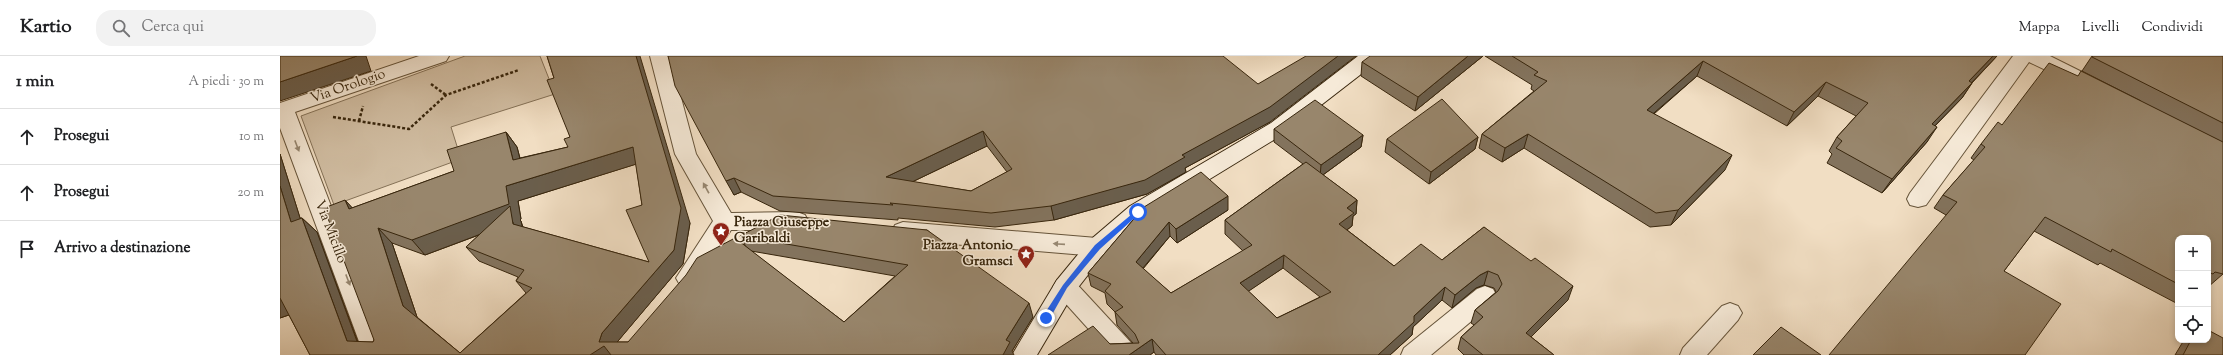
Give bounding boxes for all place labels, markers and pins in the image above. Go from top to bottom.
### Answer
place label: Piazza Giuseppe Garibaldi [734,213,830,249]
place icon: Piazza Giuseppe Garibaldi [711,221,731,246]
place label: Piazza Antonio Gramsci [923,236,1013,272]
place icon: Piazza Antonio Gramsci [1016,244,1036,269]

